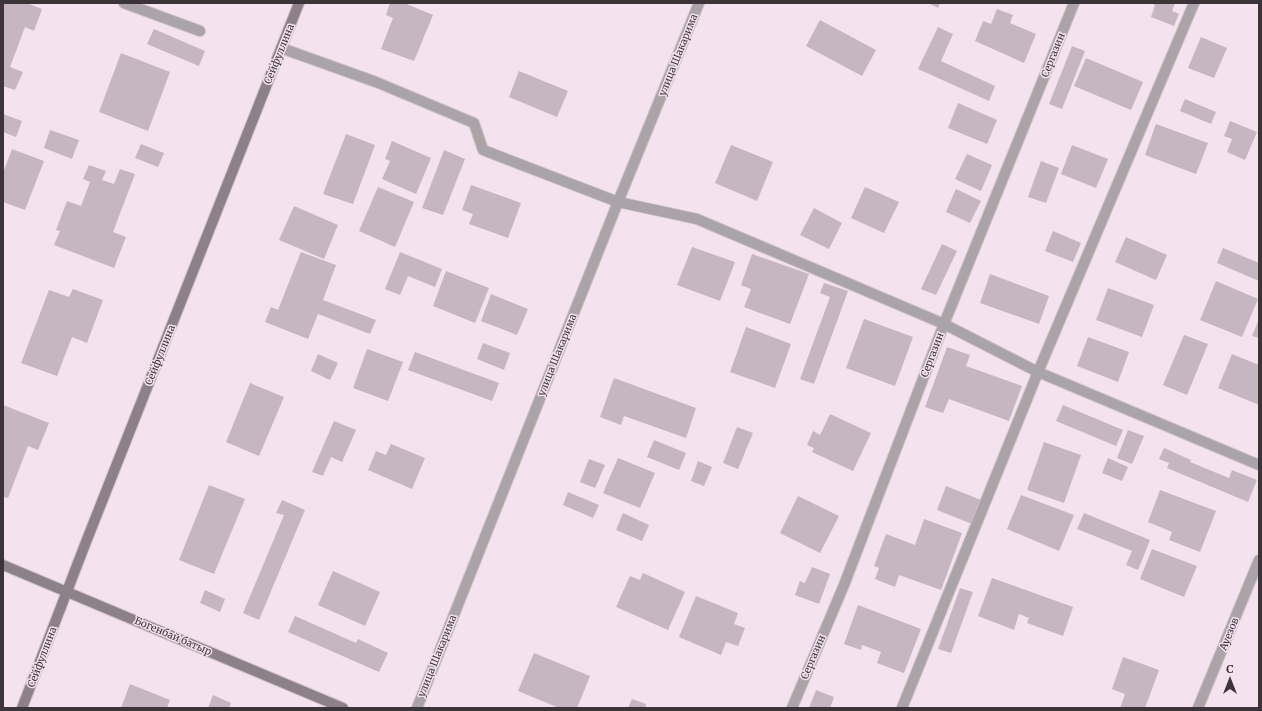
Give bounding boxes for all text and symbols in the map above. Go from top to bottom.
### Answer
street label: улица Шакарима [656,12,701,98]
street label: Сейфуллина [261,21,297,86]
street label: Сергазин [1038,31,1068,79]
street label: улица Шакарима [535,312,580,398]
street label: Сейфуллина [142,322,178,387]
street label: Сергазин [918,331,946,379]
street label: улица Шакарима [415,613,460,699]
street label: Богенбай батыр [132,614,214,658]
street label: Ауезов [1216,616,1241,653]
street label: Сейфуллина [25,624,60,689]
street label: Сергазин [798,633,828,681]
north arrow [1210,659,1250,699]
text: С [1226,662,1234,676]

